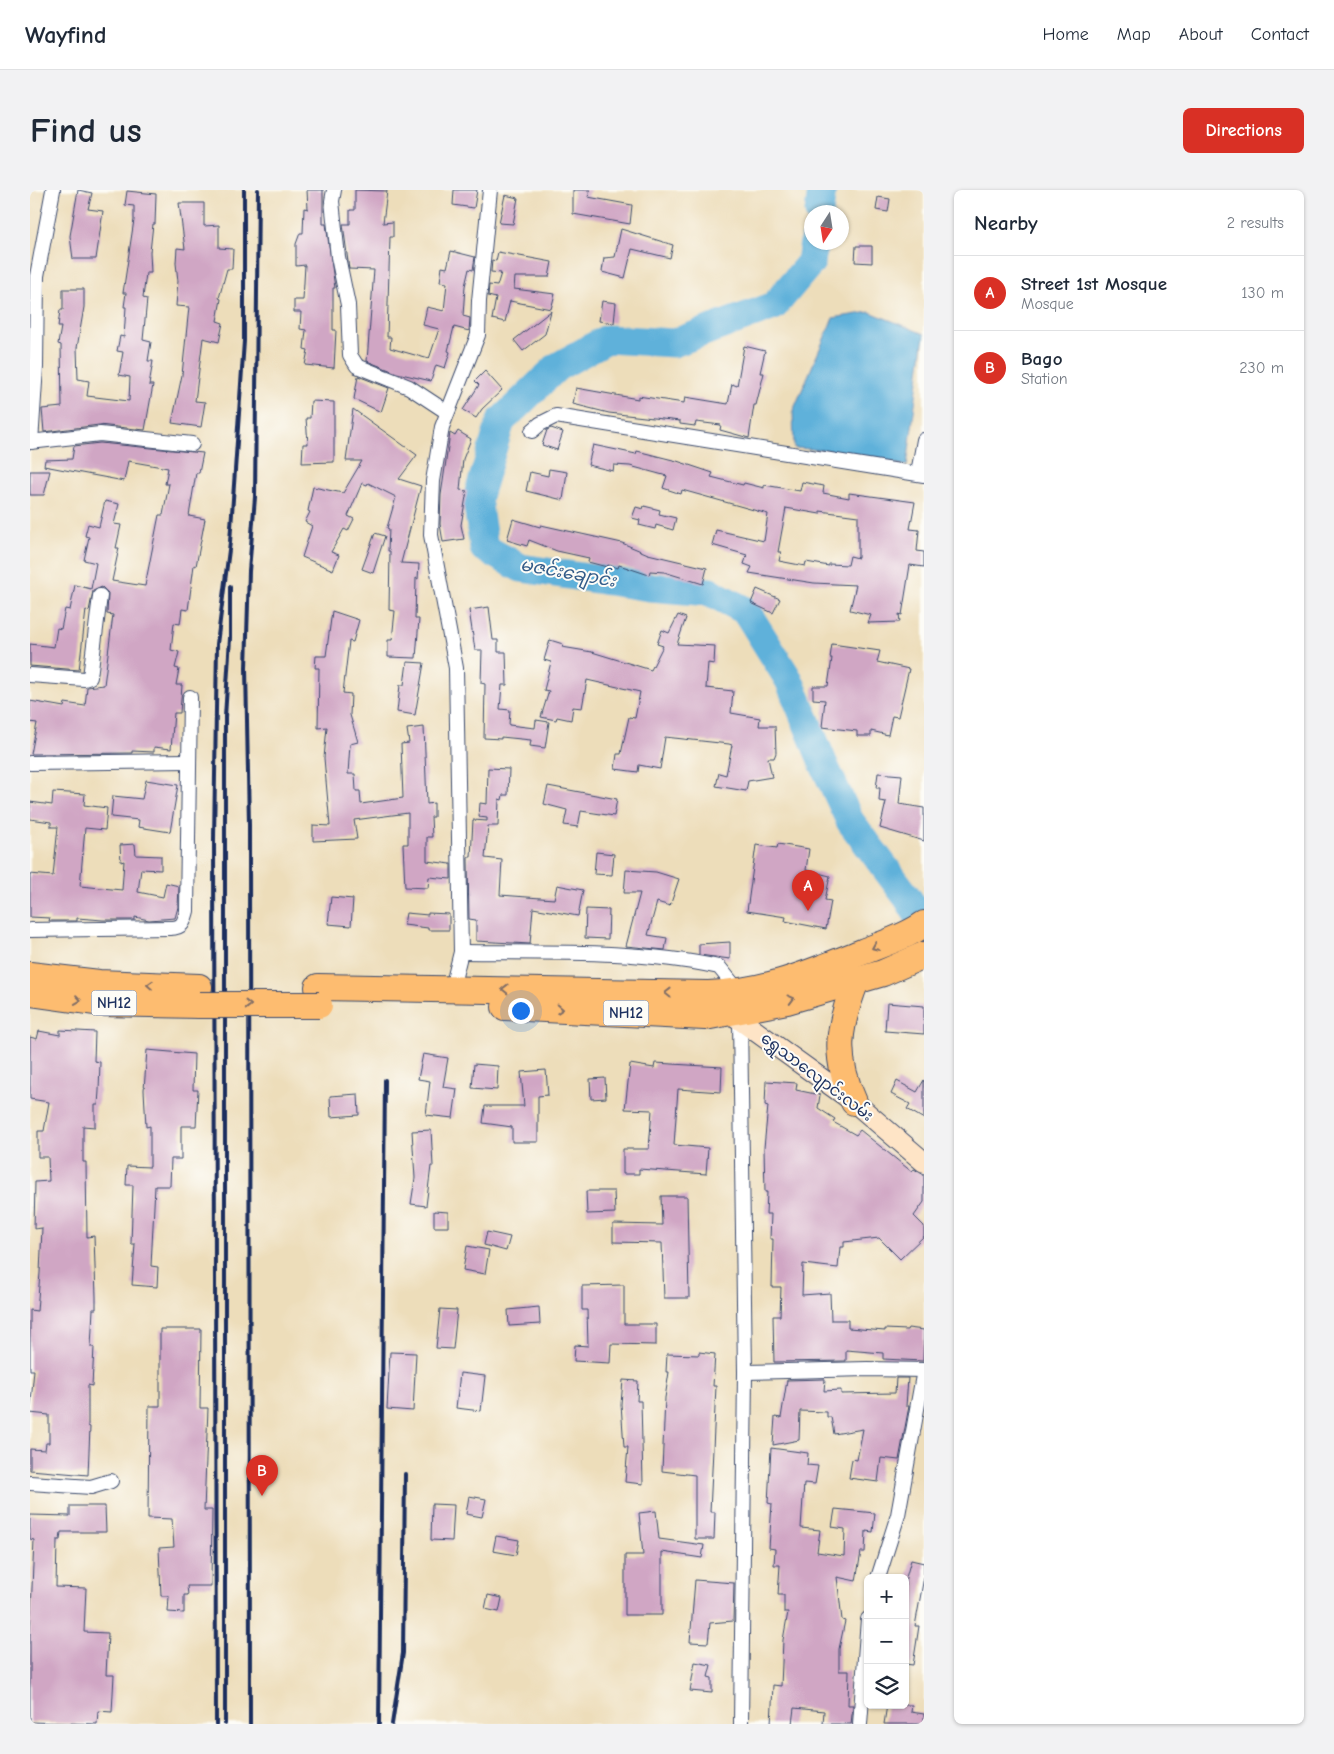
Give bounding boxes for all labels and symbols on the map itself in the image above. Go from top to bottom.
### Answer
north arrow [804,205,849,250]
water label: မဇင်းချောင်း [518,551,620,596]
pin: A [792,870,824,911]
one-way arrow [871,940,880,951]
one-way arrow [146,980,154,991]
one-way arrow [501,984,508,994]
one-way arrow [663,988,671,998]
road number: NH12 [92,990,136,1016]
one-way arrow [74,994,83,1004]
one-way arrow [786,994,795,1005]
your location [508,998,534,1024]
one-way arrow [244,1000,252,1010]
road number: NH12 [604,1000,648,1026]
one-way arrow [556,1004,564,1015]
street label: ရွှေသာလျောင်းလမ်း [755,1027,878,1128]
pin: B [246,1455,278,1496]

